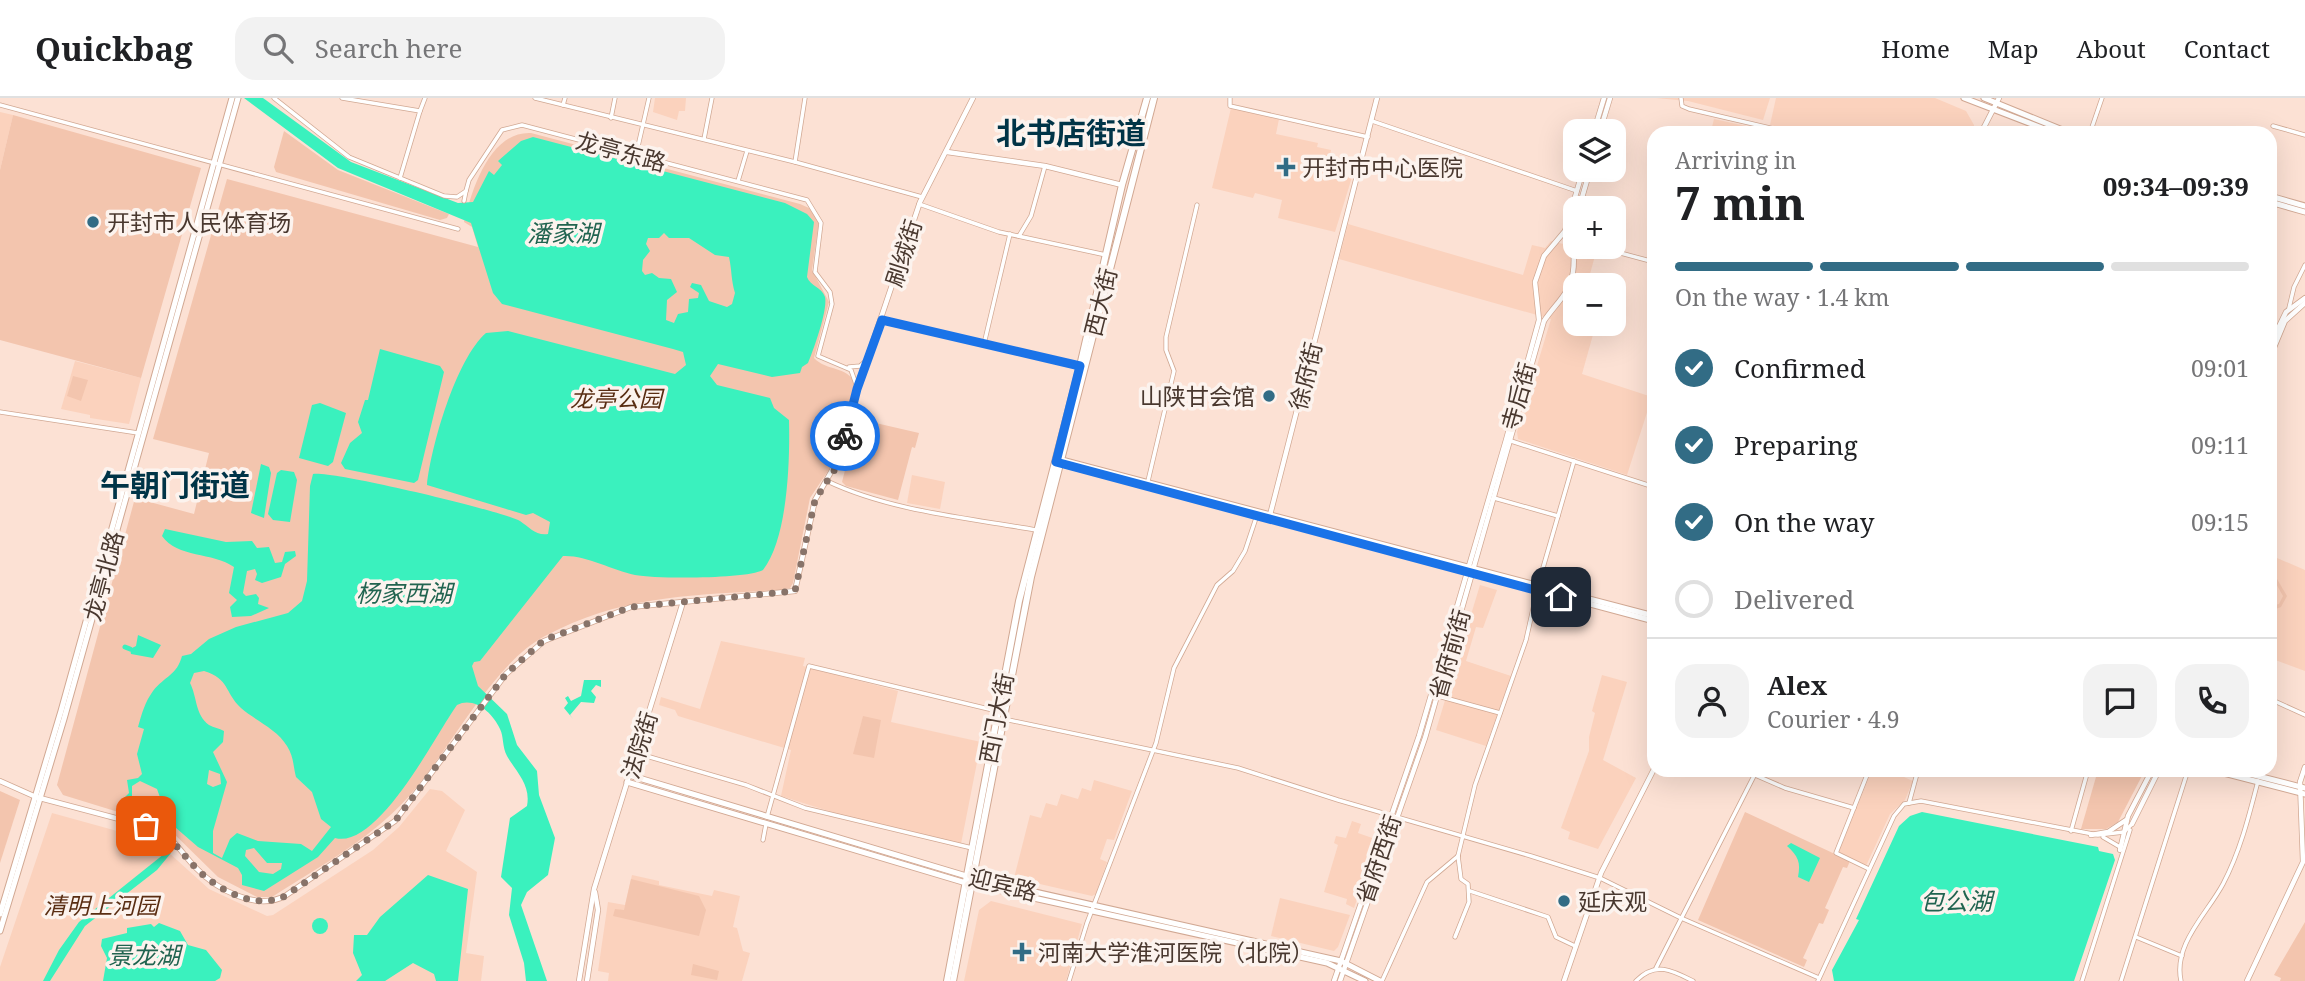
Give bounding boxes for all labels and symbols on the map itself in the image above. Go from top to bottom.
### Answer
district label: 北书店街道 [996,112,1146,153]
street label: 龙亭东路 [572,124,670,178]
place label: 开封市中心医院 [1302,151,1463,183]
marker: 开封市中心医院 [1276,157,1296,177]
place label: 开封市人民体育场 [107,206,291,238]
marker: 开封市人民体育场 [85,214,101,230]
street label: 刷绒街 [877,215,929,291]
water label: 潘家湖 [527,216,603,249]
street label: 西大街 [1076,265,1124,339]
street label: 徐府街 [1281,339,1329,413]
street label: 寺后街 [1493,358,1543,434]
place label: 山陕甘会馆 [1140,380,1255,412]
park label: 龙亭公园 [570,382,665,414]
marker: 山陕甘会馆 [1261,388,1277,404]
courier [810,401,880,471]
district label: 午朝门街道 [100,464,250,505]
street label: 龙亭北路 [76,527,130,625]
pin [1531,567,1591,627]
water label: 杨家西湖 [356,576,456,609]
street label: 省府前街 [1421,605,1477,703]
street label: 西门大街 [972,670,1020,766]
street label: 法院街 [614,707,664,783]
pin [116,796,176,856]
street label: 省府西街 [1348,810,1408,908]
street label: 迎宾路 [966,860,1040,908]
water label: 包公湖 [1920,884,1996,917]
place label: 延庆观 [1578,885,1647,917]
park label: 清明上河园 [44,889,162,921]
marker: 延庆观 [1556,893,1572,909]
place label: 河南大学淮河医院（北院） [1038,936,1314,968]
water label: 景龙湖 [108,938,184,971]
marker: 河南大学淮河医院（北院） [1012,942,1032,962]

